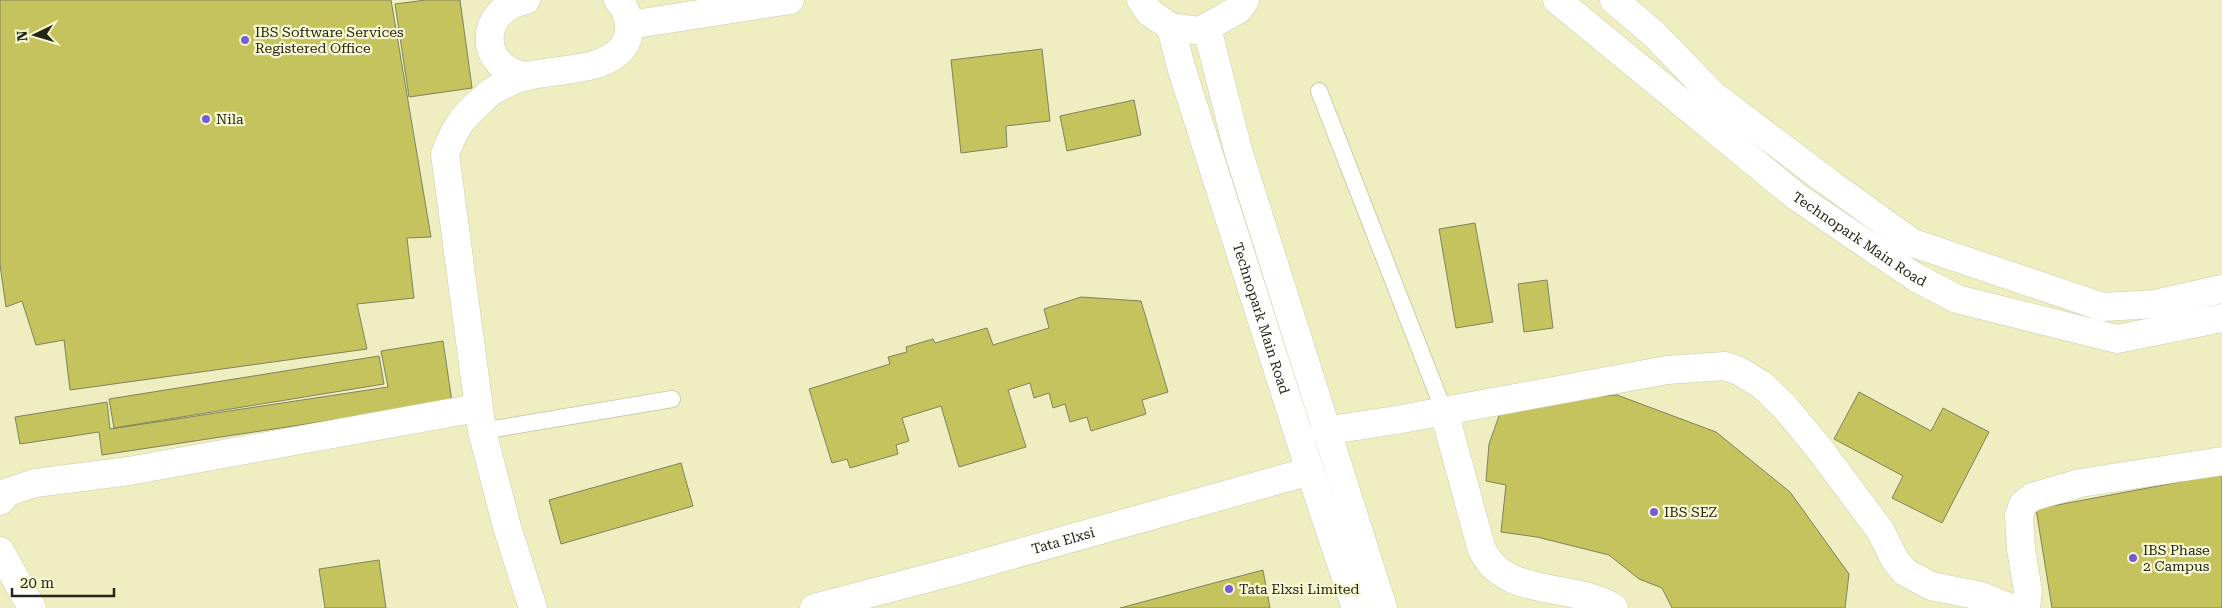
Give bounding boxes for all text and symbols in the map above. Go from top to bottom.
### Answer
north arrow [10,10,60,60]
place label: IBS Software Services Registered Office [255,24,404,56]
text: N [14,30,30,42]
marker: IBS Software Services Registered Office [239,34,251,46]
place label: Nila [216,111,244,127]
marker: Nila [200,113,212,125]
street label: Technopark Main Road [1790,188,1929,290]
street label: Technopark Main Road [1230,241,1293,396]
place label: IBS SEZ [1664,504,1717,520]
marker: IBS SEZ [1648,506,1660,518]
street label: Tata Elxsi [1030,524,1097,557]
place label: IBS Phase 2 Campus [2143,542,2210,574]
marker: IBS Phase 2 Campus [2127,552,2139,564]
scale bar [12,566,115,598]
text: 20 m [20,574,55,592]
place label: Tata Elxsi Limited [1239,581,1359,597]
marker: Tata Elxsi Limited [1223,583,1235,595]

